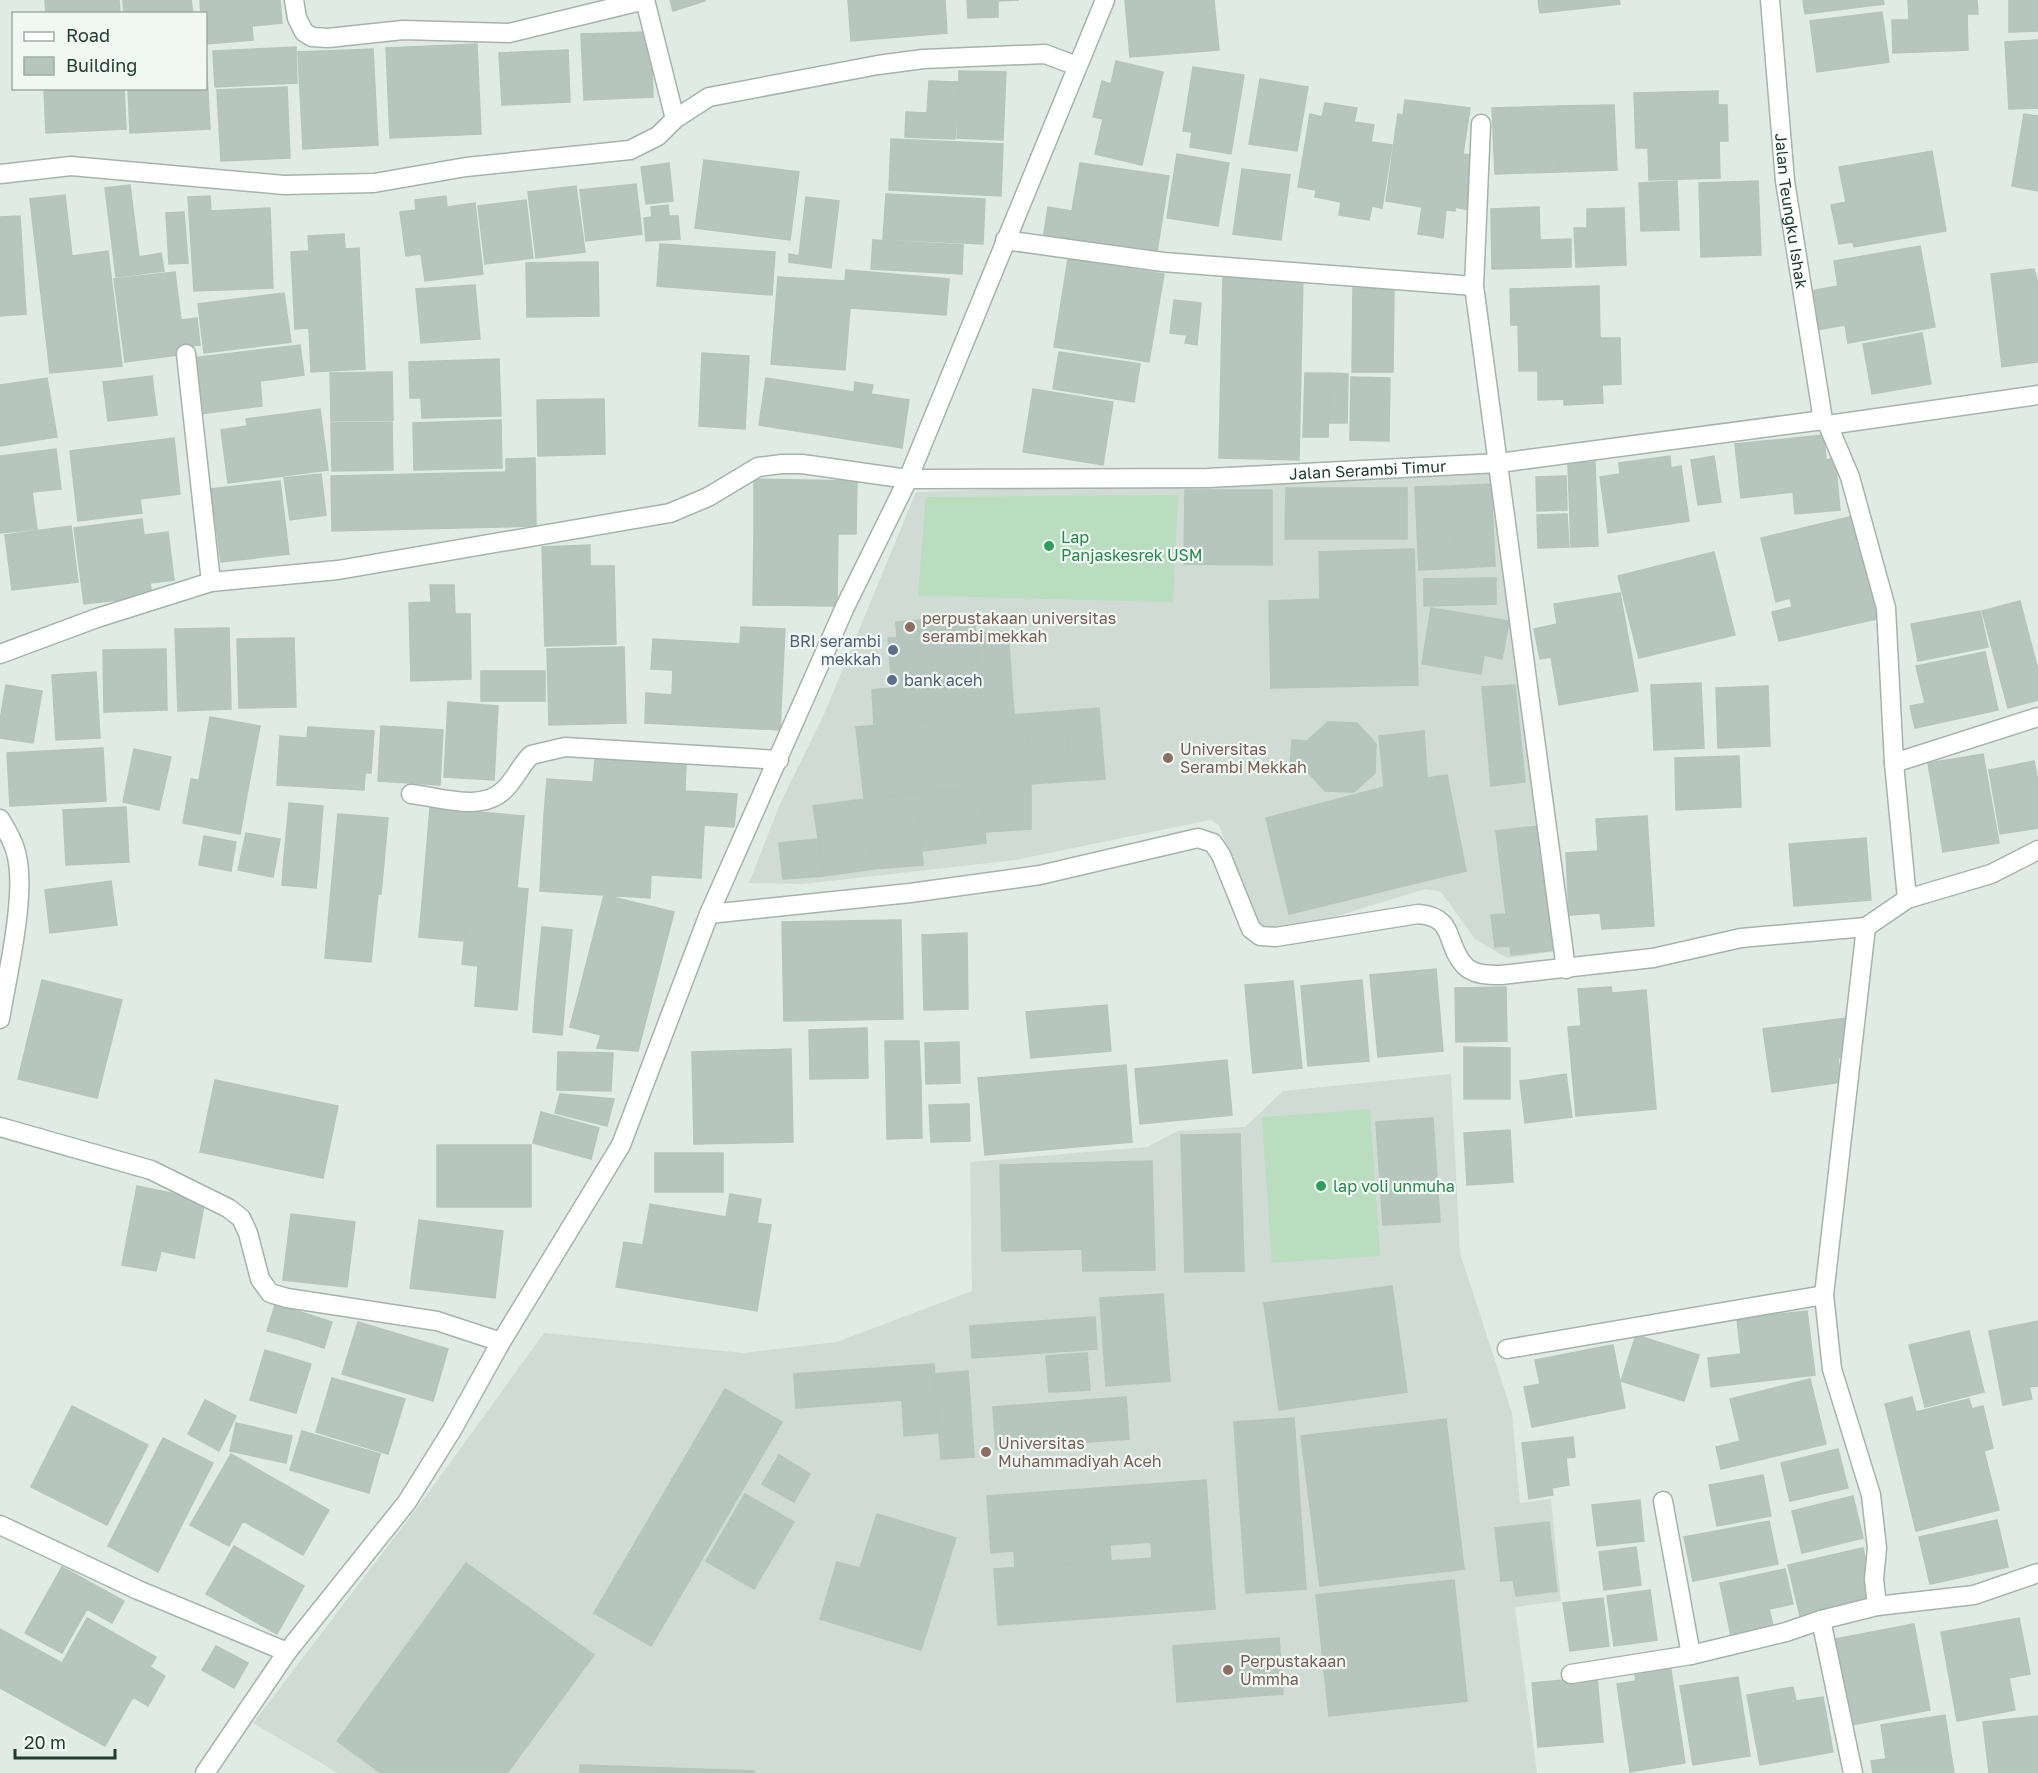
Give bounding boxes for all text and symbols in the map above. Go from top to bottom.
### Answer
legend [12,12,207,90]
text: Road [66,24,110,46]
text: Building [66,54,137,76]
street label: Jalan Teungku Ishak [1771,132,1812,290]
street label: Jalan Serambi Timur [1289,456,1447,484]
place label: Lap Panjaskesrek USM [1061,527,1203,565]
marker: Lap Panjaskesrek USM [1042,539,1056,553]
place label: perpustakaan universitas serambi mekkah [922,608,1116,646]
marker: perpustakaan universitas serambi mekkah [903,620,917,634]
place label: BRI serambi mekkah [789,631,881,669]
marker: BRI serambi mekkah [886,643,900,657]
place label: bank aceh [904,670,983,690]
marker: bank aceh [885,673,899,687]
place label: Universitas Serambi Mekkah [1180,739,1307,777]
marker: Universitas Serambi Mekkah [1161,751,1175,765]
place label: lap voli unmuha [1333,1176,1455,1196]
marker: lap voli unmuha [1314,1179,1328,1193]
place label: Universitas Muhammadiyah Aceh [998,1433,1162,1471]
marker: Universitas Muhammadiyah Aceh [979,1445,993,1459]
place label: Perpustakaan Ummha [1240,1651,1346,1689]
marker: Perpustakaan Ummha [1221,1663,1235,1677]
scale bar [15,1722,116,1760]
text: 20 m [24,1731,66,1753]

